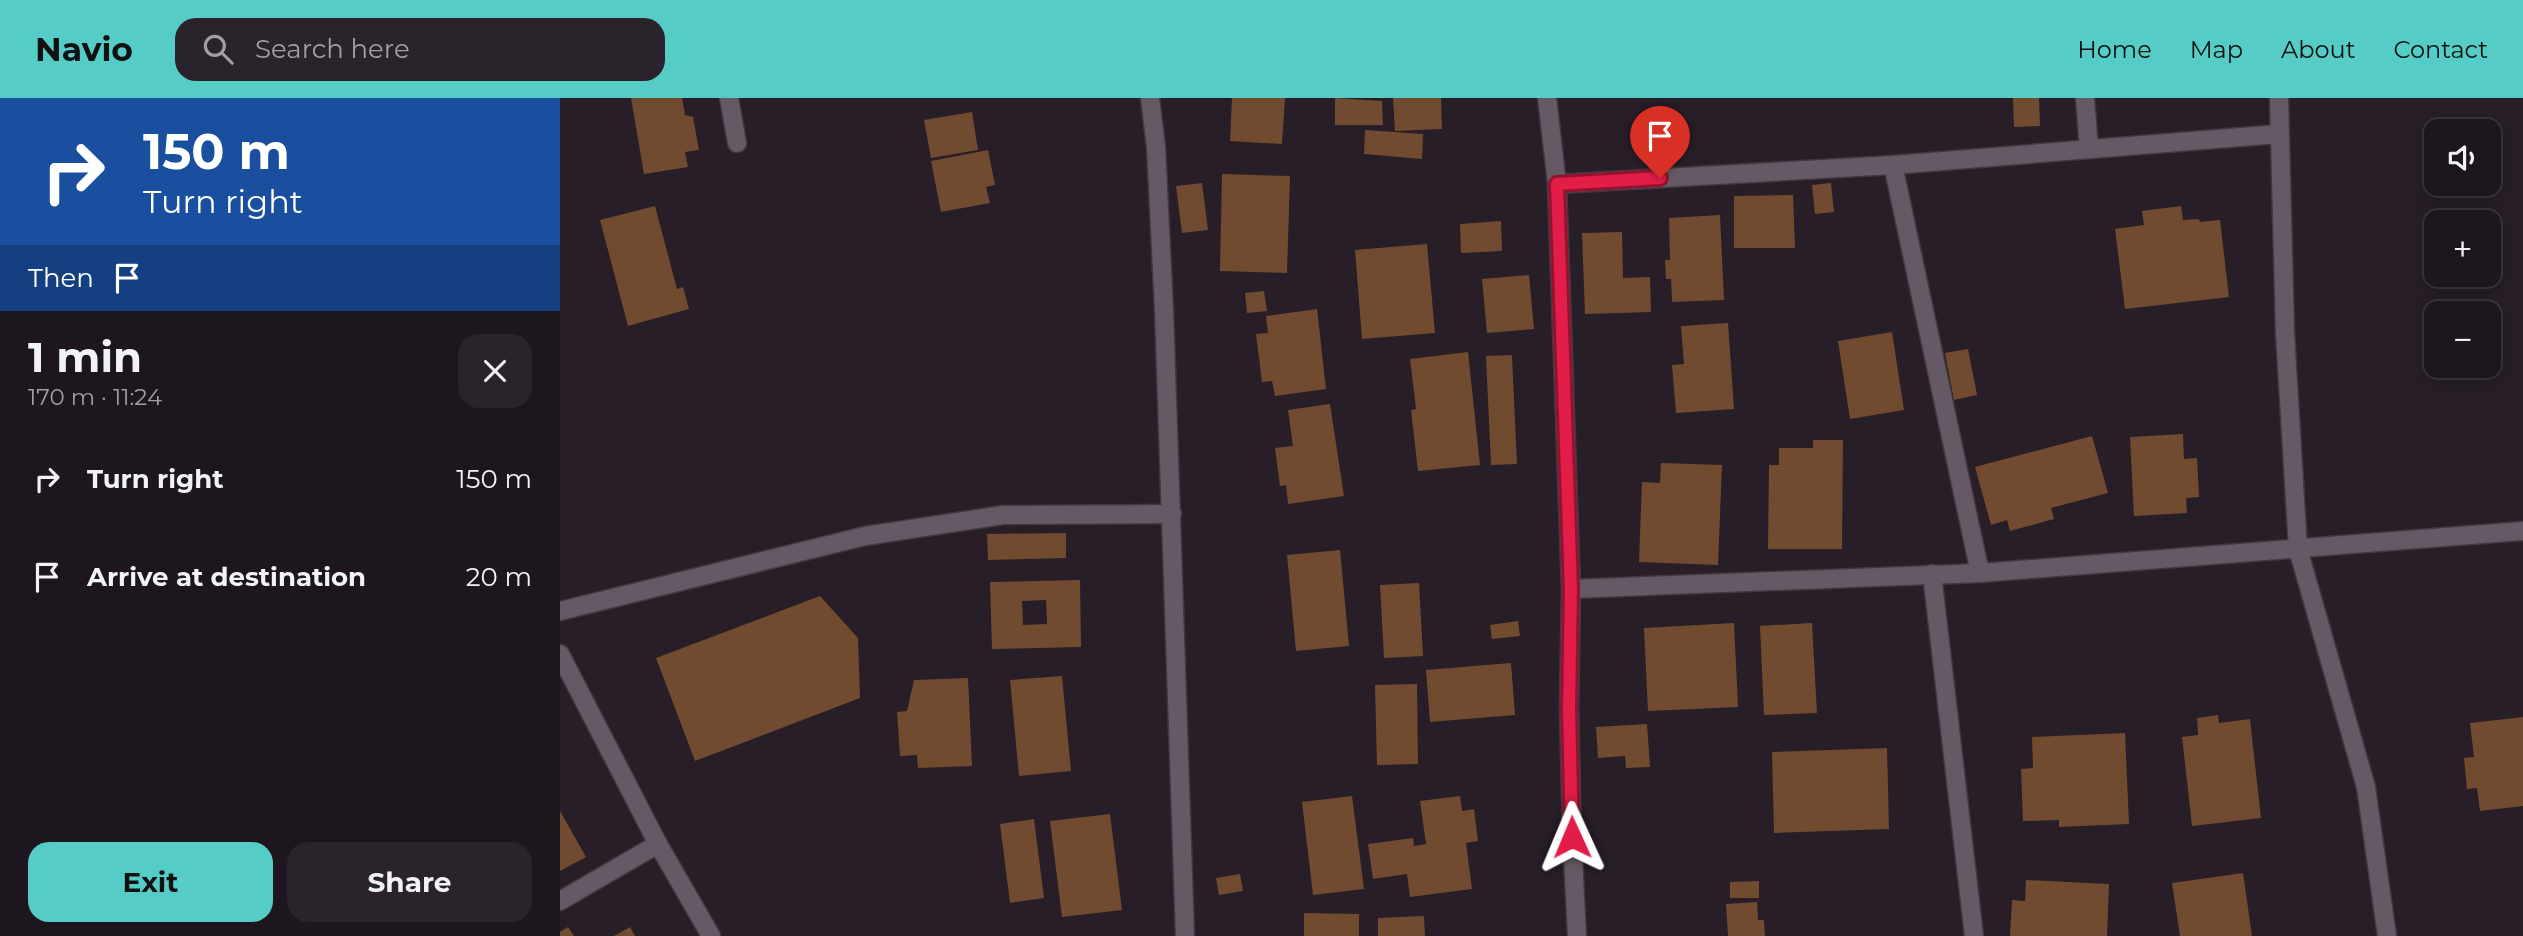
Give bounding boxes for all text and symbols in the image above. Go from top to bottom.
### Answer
search box [175,18,665,81]
text: Navio [35,29,133,69]
icon: search [199,30,237,68]
text: Search here [255,33,410,65]
text: Home [2077,35,2152,64]
text: Map [2190,35,2243,64]
text: About [2281,35,2355,64]
text: Contact [2393,35,2488,64]
pin [1630,106,1690,178]
icon: arrive [1641,117,1679,155]
map controls [2424,119,2501,378]
button: sound [2424,119,2501,196]
text: 150 m [143,122,290,181]
icon: right [28,126,119,217]
text: Turn right [143,182,303,221]
button: + [2424,210,2501,287]
icon: arrive [108,259,146,297]
text: Then [28,262,94,294]
button: − [2424,301,2501,378]
text: 1 min [28,331,142,383]
button: close [458,334,532,408]
text: 170 m · 11:24 [28,383,162,411]
icon: right [28,460,66,498]
text: Turn right [87,463,223,495]
text: 150 m [456,463,532,495]
icon: arrive [28,558,66,596]
text: Arrive at destination [87,561,366,593]
text: 20 m [466,561,532,593]
position arrow [1535,800,1609,874]
button: Exit [28,842,273,922]
button: Share [287,842,532,922]

